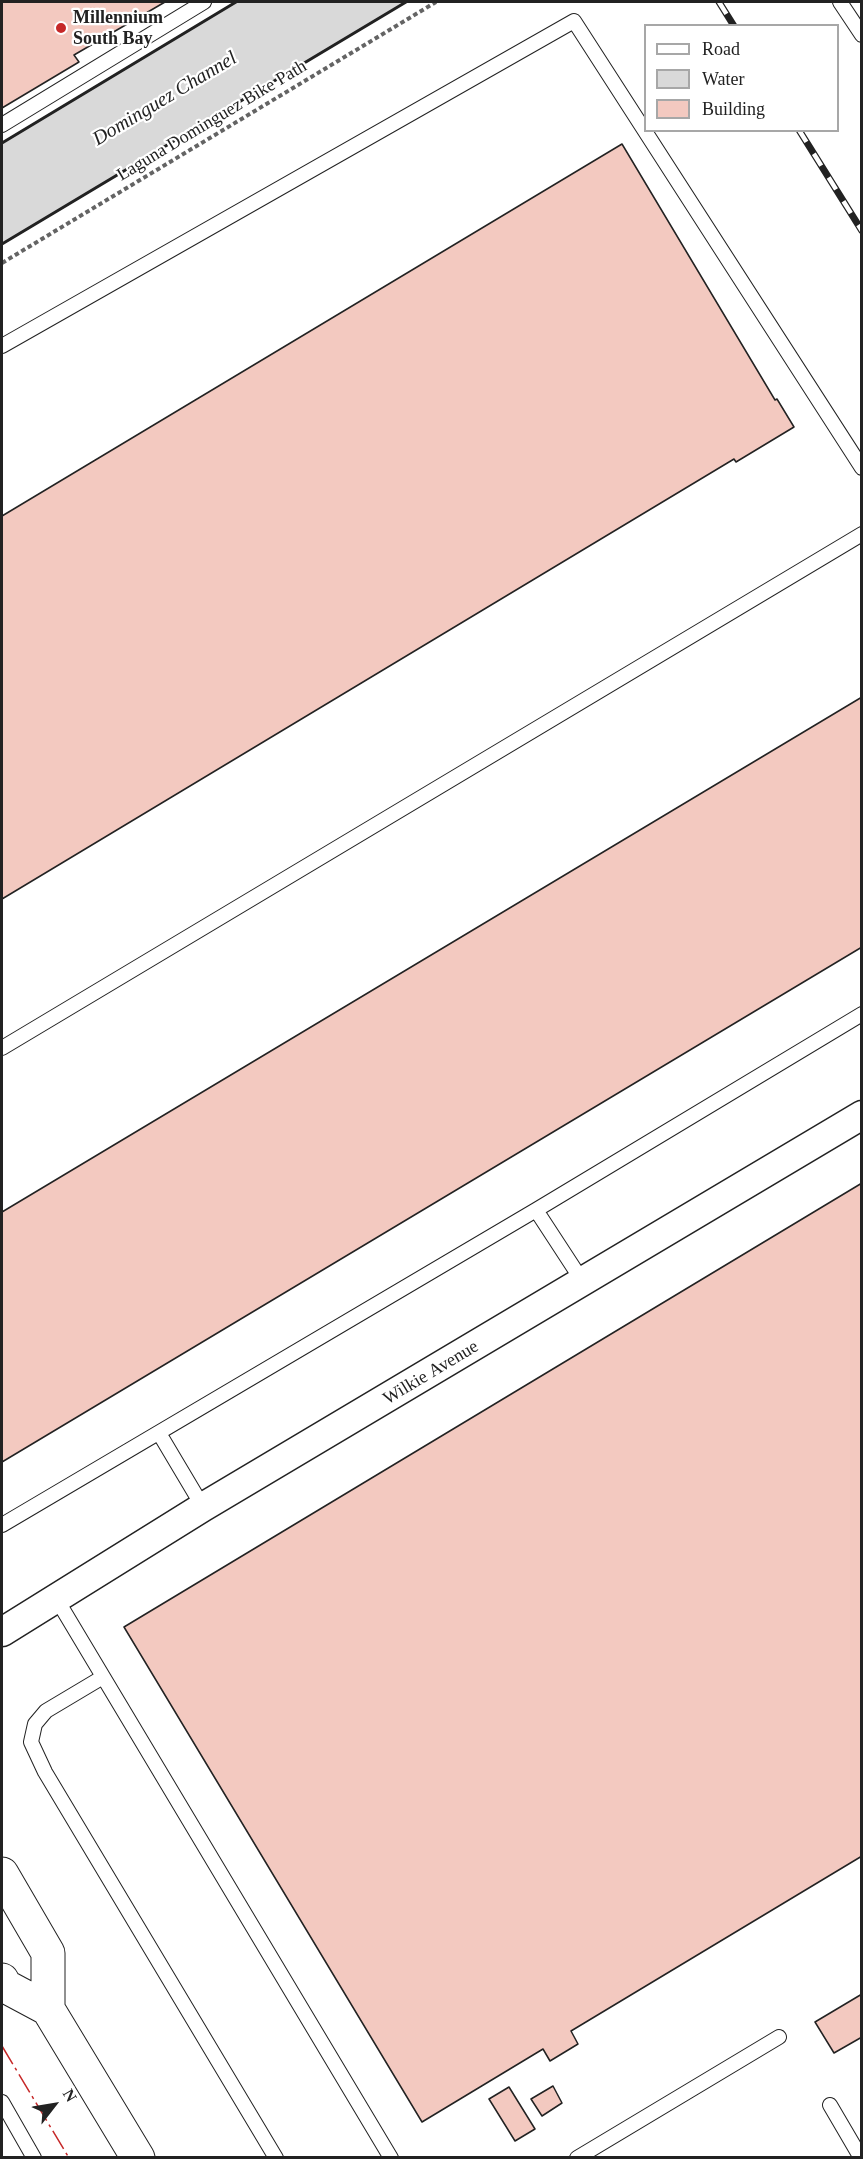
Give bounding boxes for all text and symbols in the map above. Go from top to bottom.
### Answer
place label: Millennium South Bay [73,7,163,50]
marker: Millennium South Bay [54,21,68,35]
legend [644,24,839,132]
text: Road [702,39,740,59]
water label: Dominguez Channel [89,47,241,151]
street label: Laguna Dominguez Bike Path [113,56,311,186]
text: Water [702,69,745,89]
text: Building [702,99,765,119]
street label: Wilkie Avenue [379,1336,483,1410]
north arrow [24,2075,84,2135]
text: N [60,2086,80,2105]

